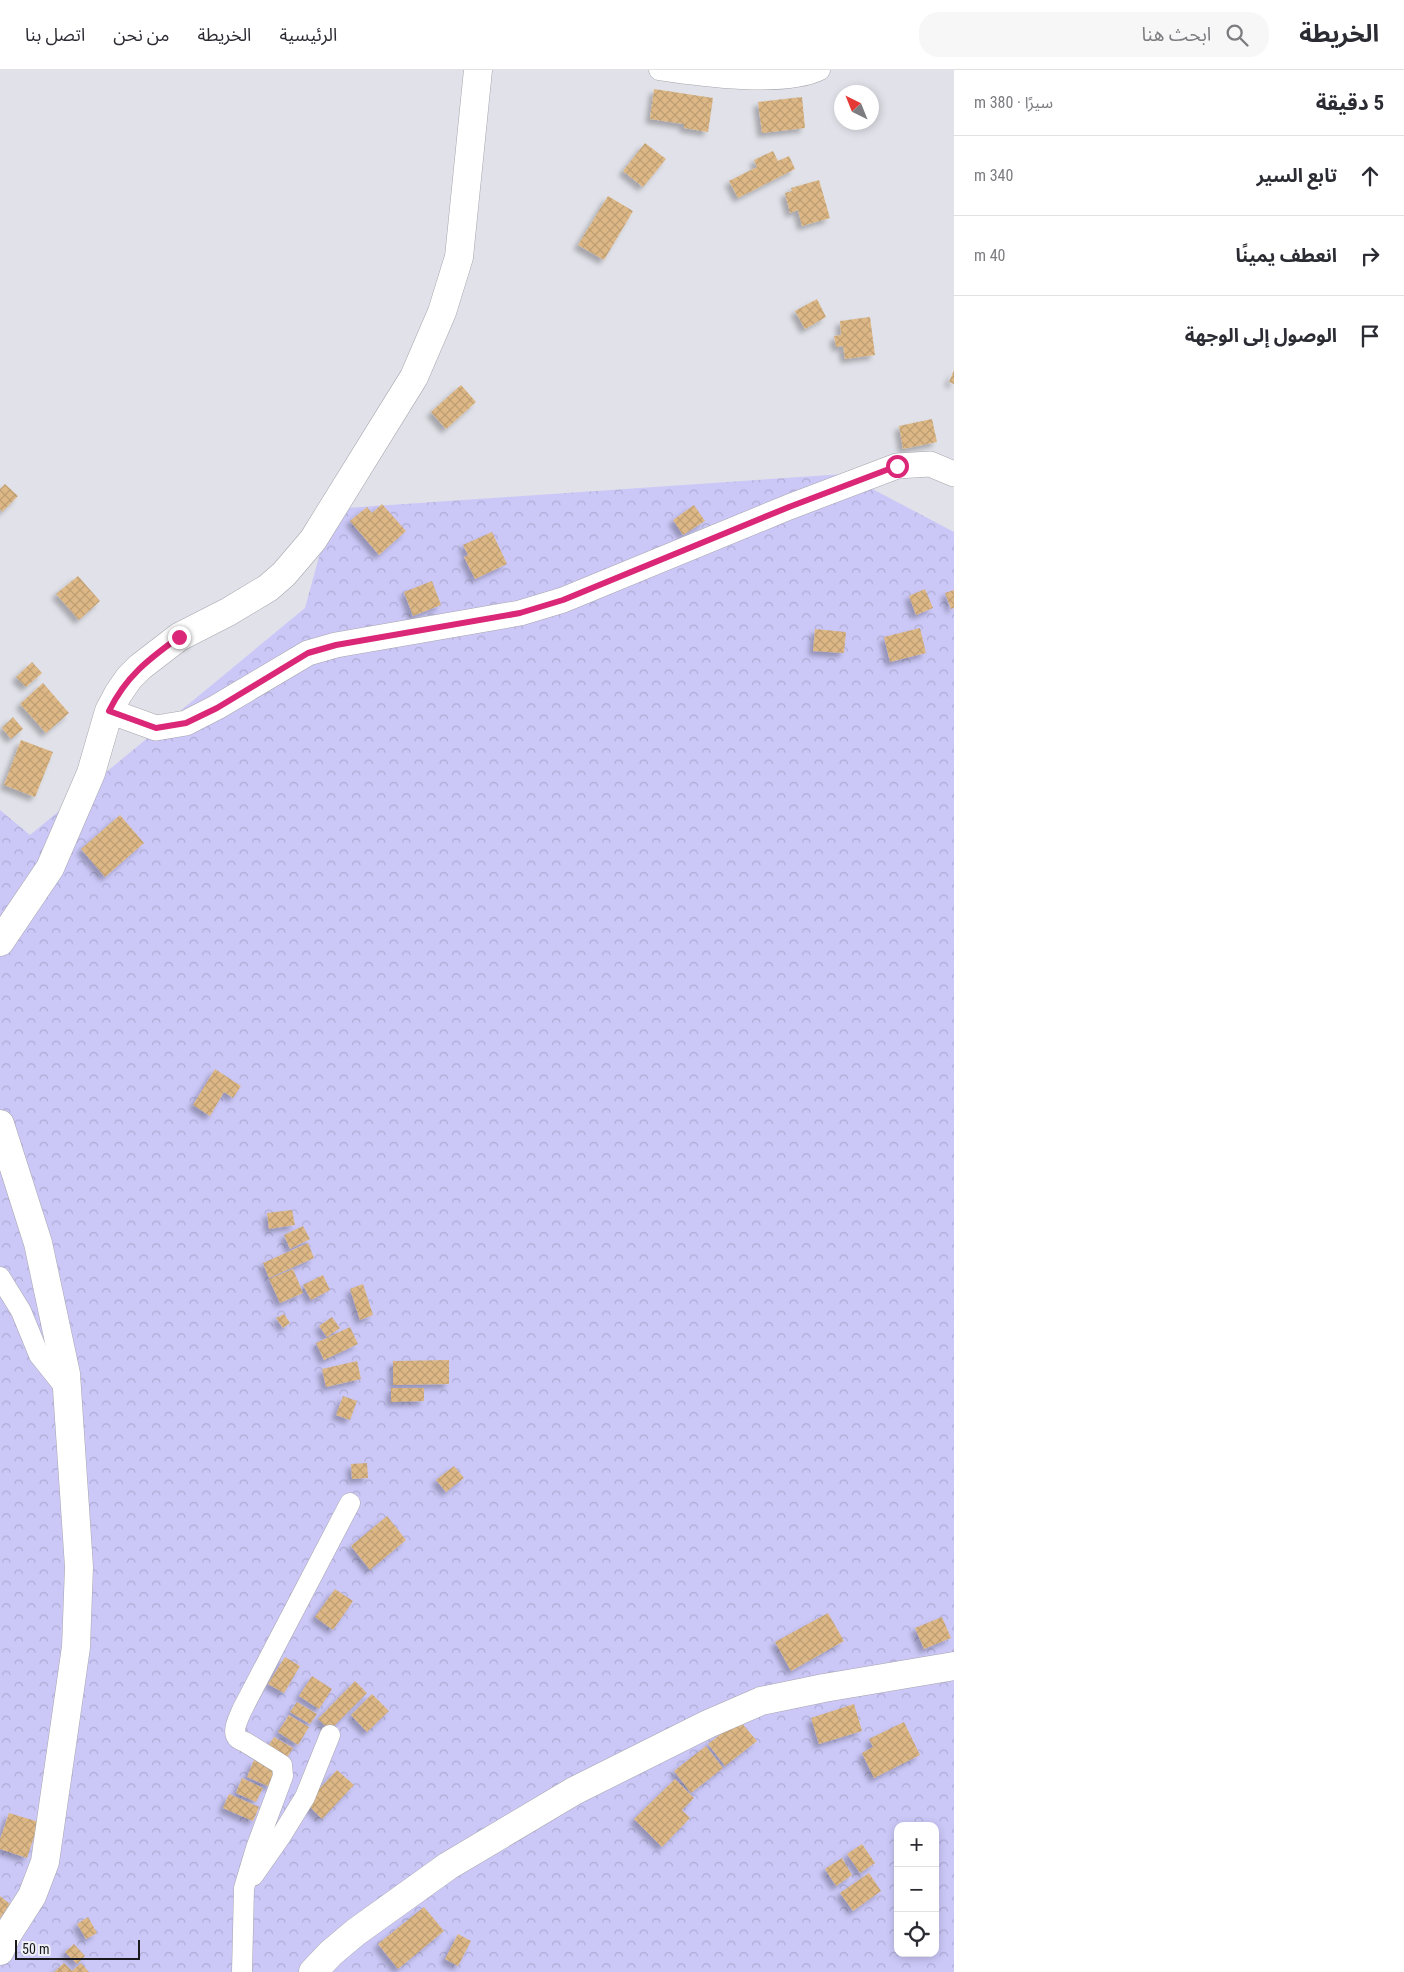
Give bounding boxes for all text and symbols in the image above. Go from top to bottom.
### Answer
search box [919,12,1269,57]
text: الخريطة [1299,20,1379,48]
icon: search [1223,21,1251,49]
text: ابحث هنا [1141,23,1211,46]
text: اتصل بنا [25,24,85,45]
text: من نحن [113,24,169,45]
text: الخريطة [197,24,251,45]
text: الرئيسية [279,24,337,45]
north arrow [834,85,879,130]
text: 5 دقيقة [1316,91,1384,115]
text: سيرًا · 380 m [974,93,1053,112]
icon: ahead [1356,162,1384,190]
text: تابع السير [1256,164,1337,187]
text: 340 m [974,166,1013,185]
icon: right [1356,242,1384,270]
text: انعطف يمينًا [1235,244,1337,267]
text: 40 m [974,246,1006,265]
icon: arrive [1356,322,1384,350]
text: الوصول إلى الوجهة [1185,324,1337,347]
route start [886,455,909,478]
route end [168,626,191,649]
map controls [894,1822,939,1957]
button: + [894,1822,939,1867]
button: − [894,1867,939,1912]
button: locate [894,1912,939,1957]
scale bar [15,1937,140,1960]
text: 50 m [22,1941,50,1957]

